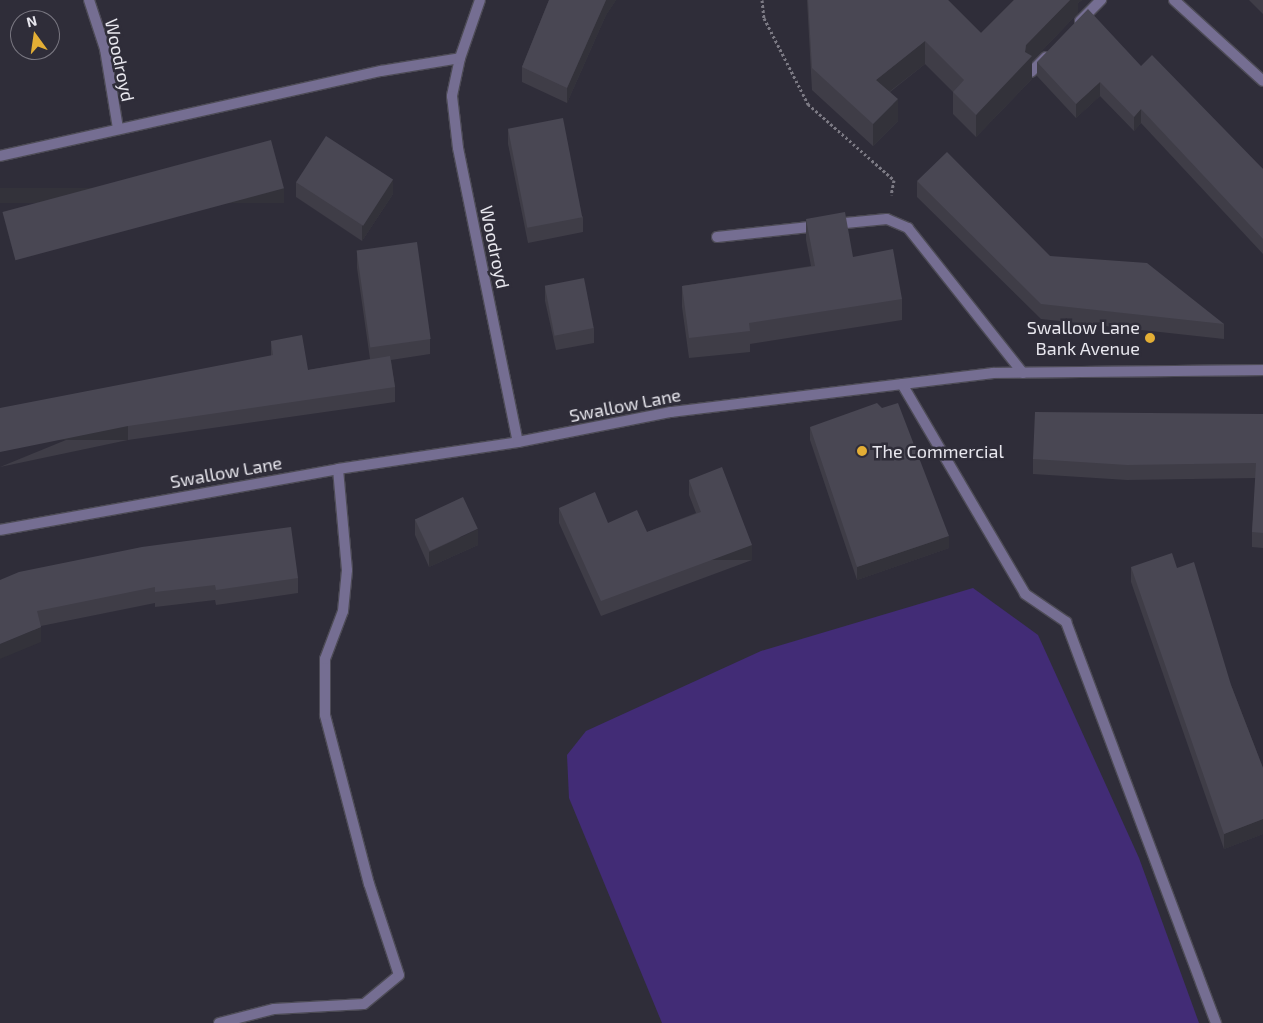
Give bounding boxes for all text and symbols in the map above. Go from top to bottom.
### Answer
north arrow [10,10,60,60]
text: N [25,11,38,30]
street label: Woodroyd [101,17,139,103]
street label: Woodroyd [476,204,514,290]
place label: Swallow Lane Bank Avenue [1026,317,1140,359]
marker: Swallow Lane Bank Avenue [1144,332,1156,344]
street label: Swallow Lane [567,384,683,426]
place label: The Commercial [872,440,1004,462]
marker: The Commercial [856,445,868,457]
street label: Swallow Lane [168,451,284,493]

